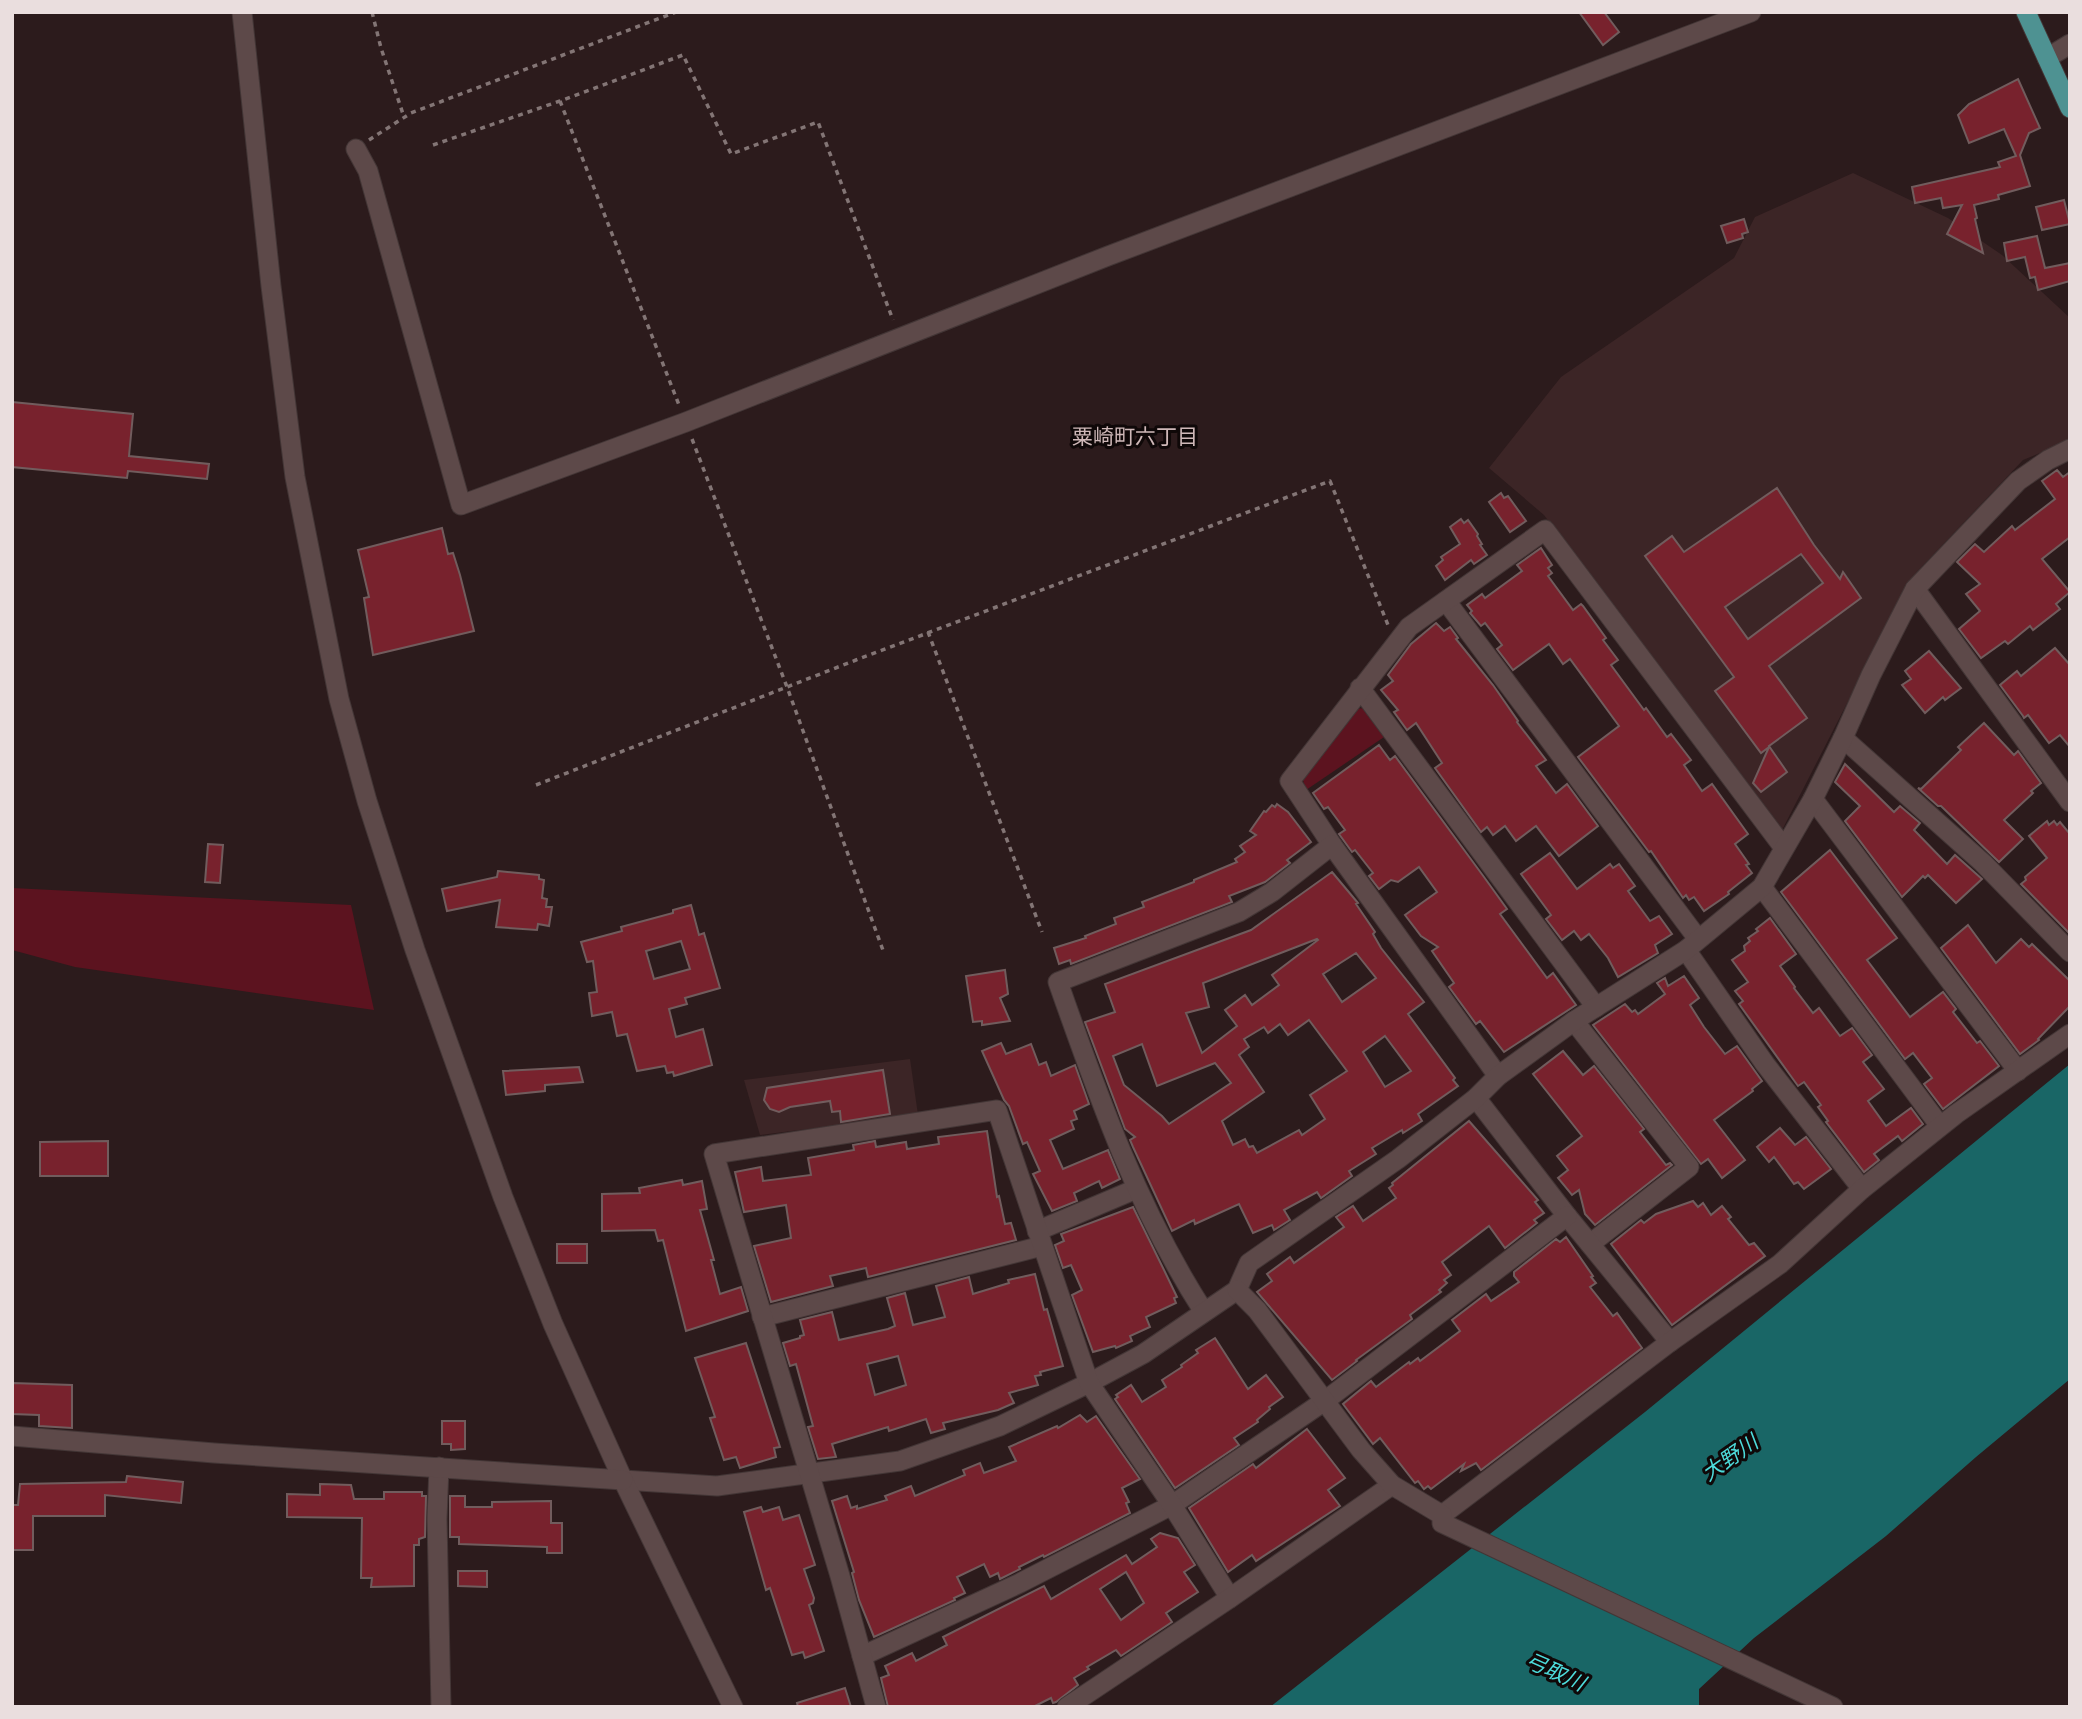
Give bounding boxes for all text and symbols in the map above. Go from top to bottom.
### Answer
district label: 粟崎町六丁目 [1072,424,1198,450]
water label: 大野川 [1697,1428,1765,1487]
water label: 弓取川 [1521,1647,1591,1698]

